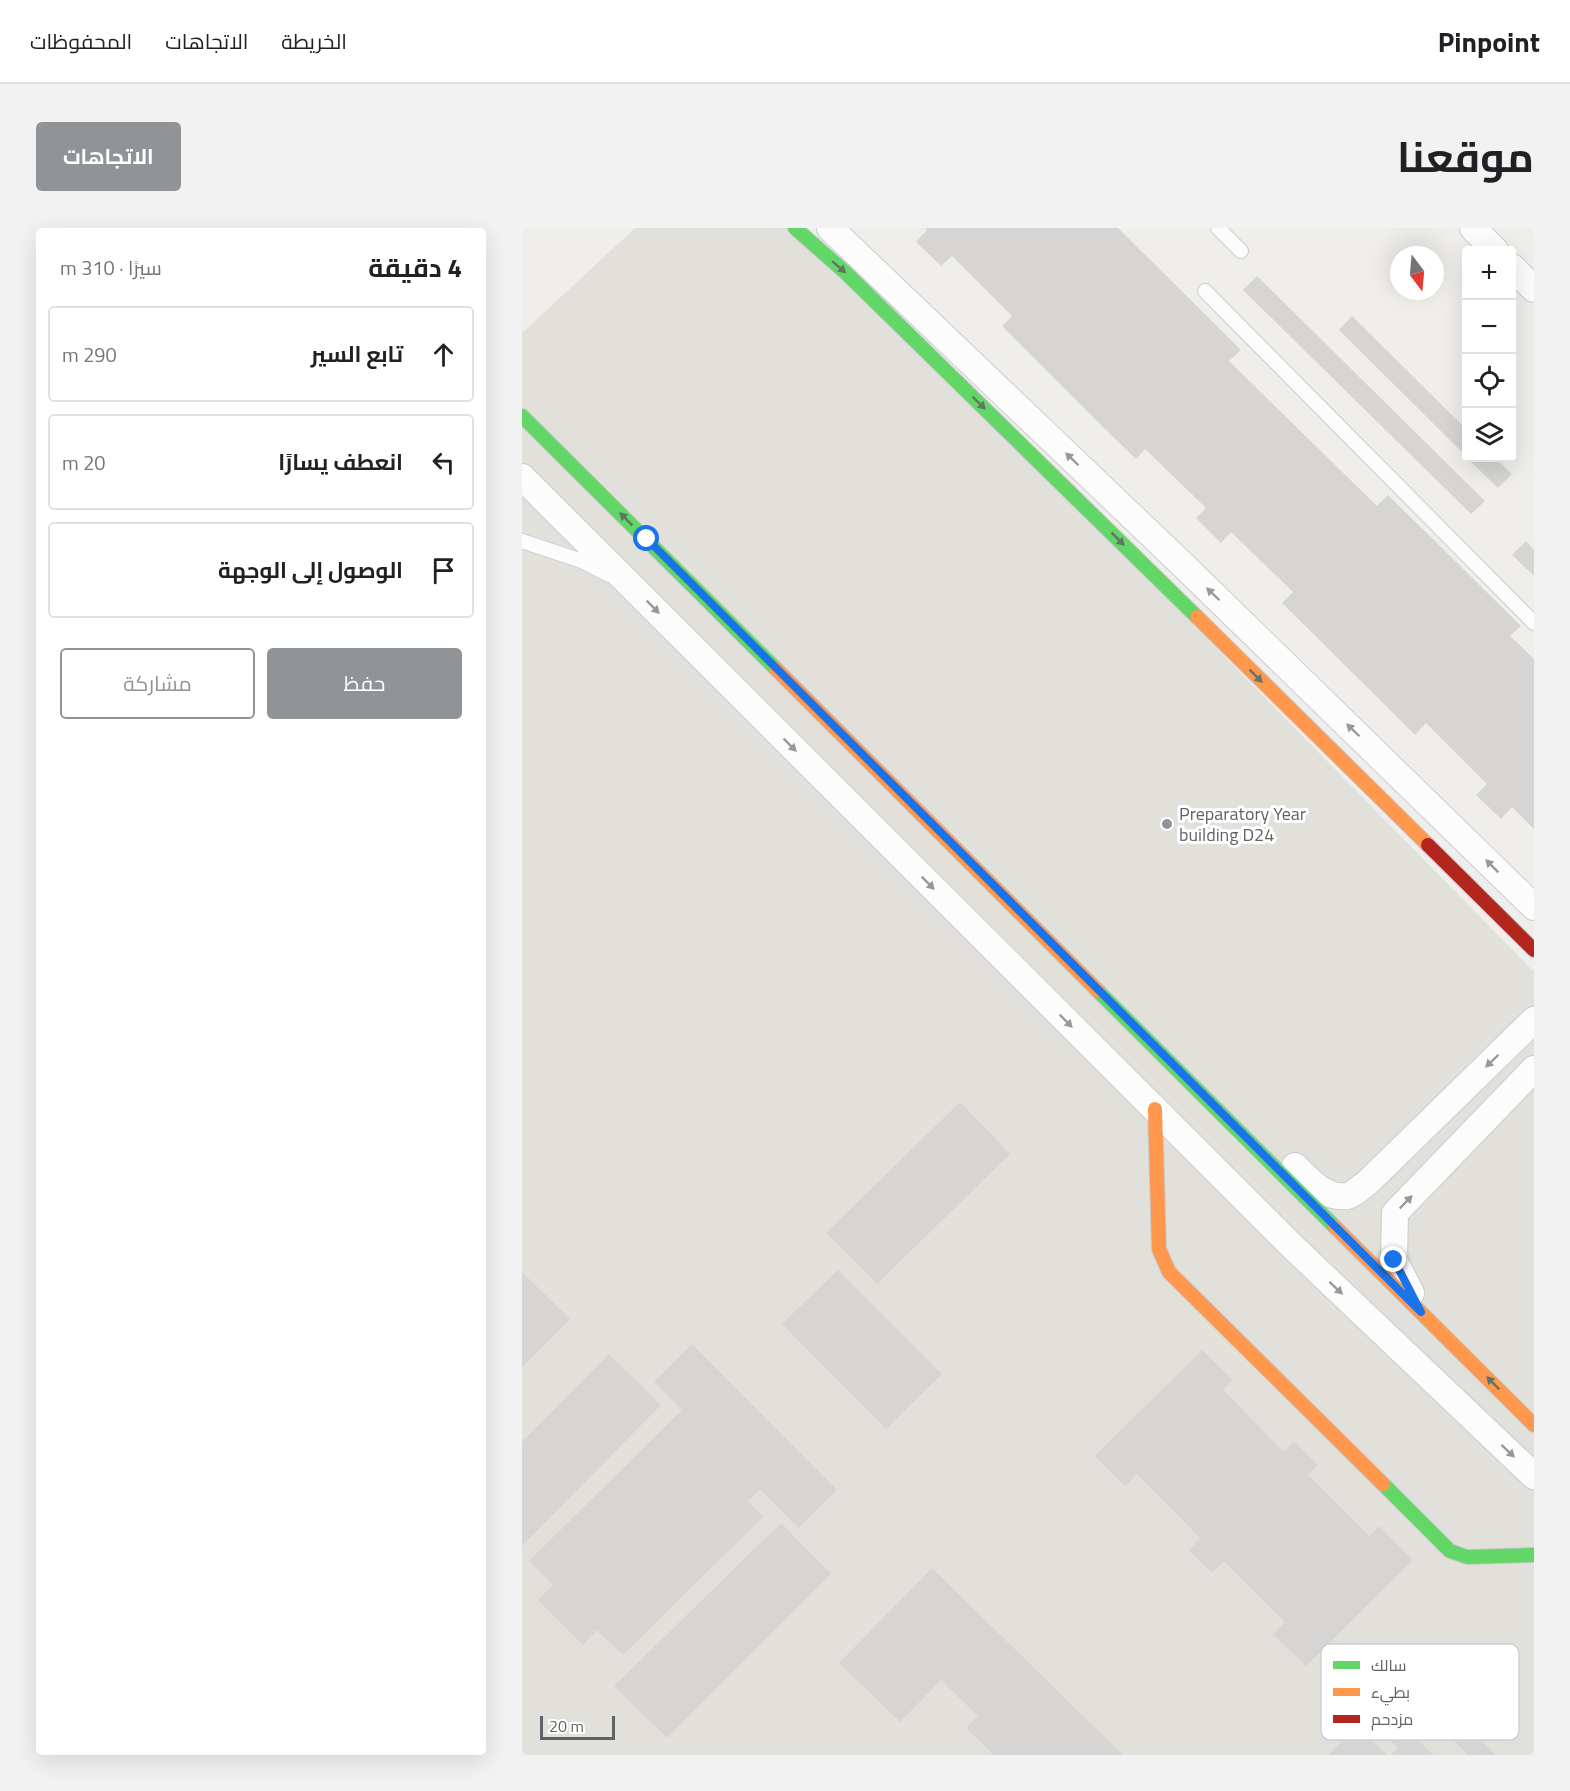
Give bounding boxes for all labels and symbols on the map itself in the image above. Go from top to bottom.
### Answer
north arrow [1390,246,1444,300]
one-way arrow [831,260,846,273]
one-way arrow [971,395,985,409]
one-way arrow [1065,453,1080,466]
one-way arrow [620,512,634,526]
route start [633,525,659,551]
one-way arrow [1110,532,1124,546]
one-way arrow [1205,587,1220,601]
one-way arrow [645,600,660,614]
one-way arrow [1249,669,1263,683]
one-way arrow [1345,723,1360,737]
one-way arrow [783,738,798,752]
place label: Preparatory Year building D24 [1179,800,1306,848]
marker: Preparatory Year building D24 [1160,817,1174,831]
one-way arrow [1486,859,1500,873]
one-way arrow [921,875,935,889]
one-way arrow [1059,1013,1073,1028]
one-way arrow [1486,1053,1500,1067]
one-way arrow [1399,1194,1413,1209]
route end [1380,1246,1406,1272]
one-way arrow [1329,1281,1343,1295]
one-way arrow [1486,1377,1500,1391]
one-way arrow [1501,1444,1515,1458]
legend [1321,1644,1519,1740]
text: سالك [1371,1653,1406,1677]
text: بطيء [1371,1680,1410,1706]
text: مزدحم [1371,1707,1413,1731]
scale bar [540,1713,615,1740]

